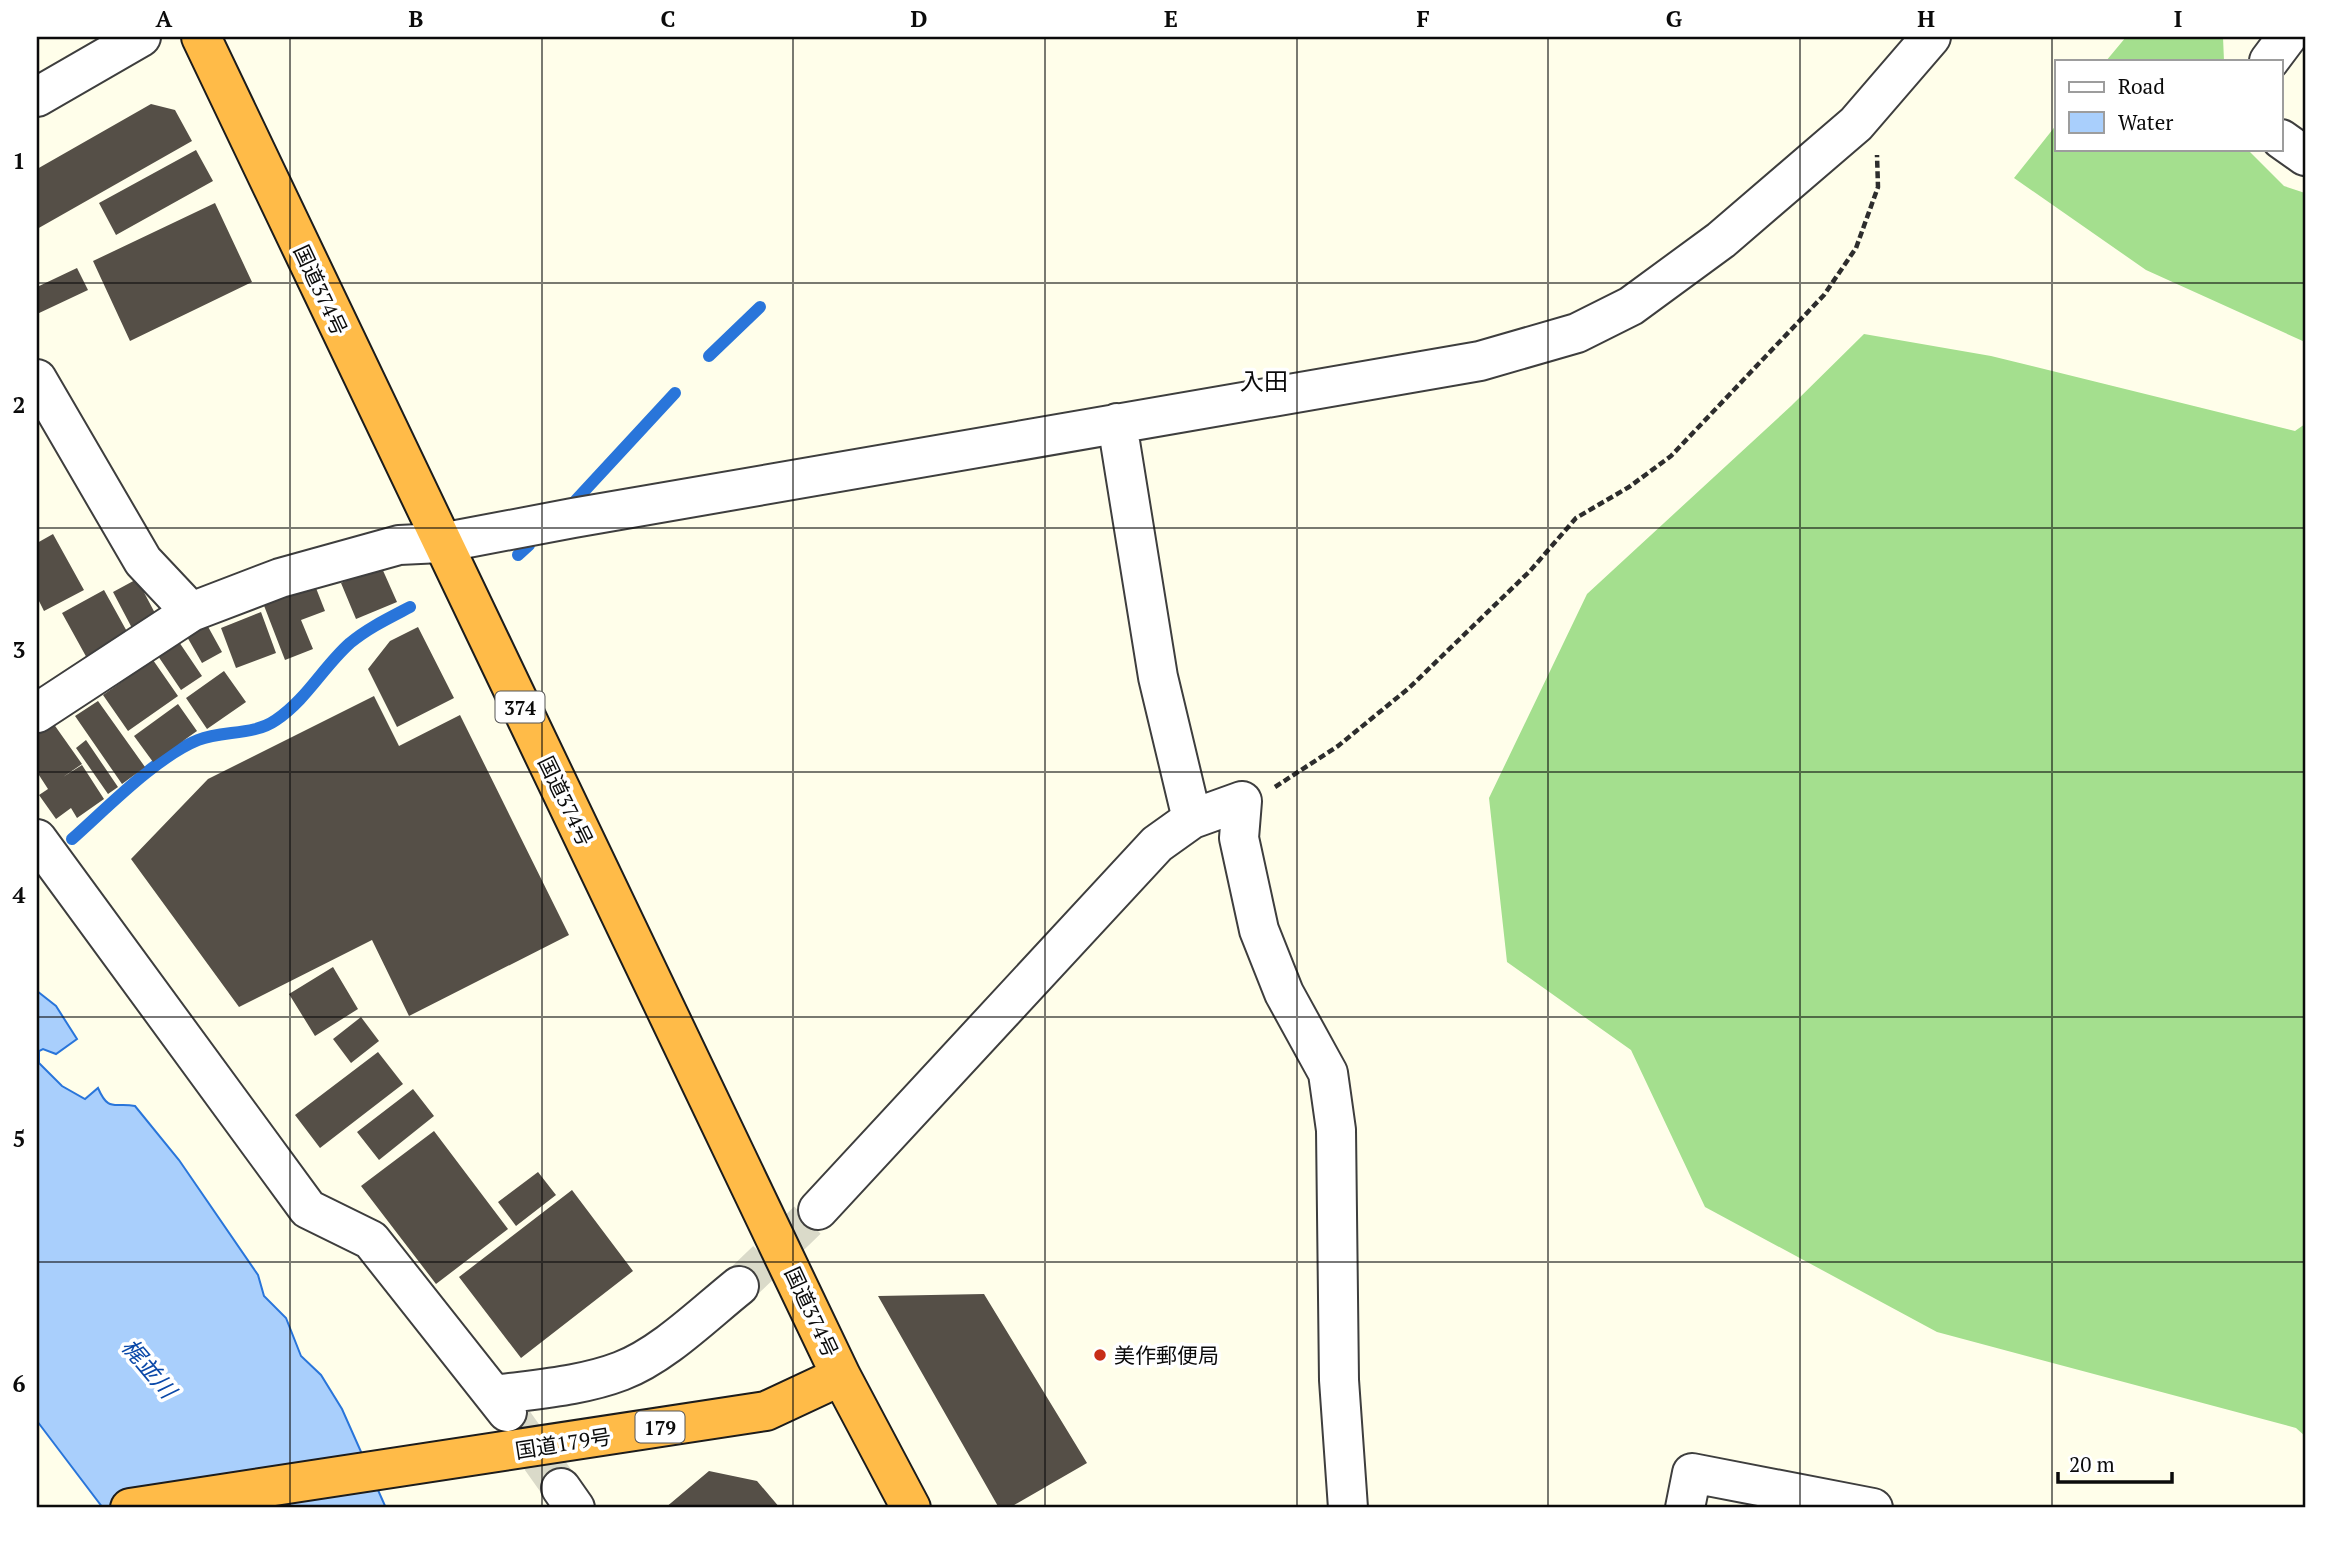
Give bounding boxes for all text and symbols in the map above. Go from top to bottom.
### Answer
text: A [156,3,173,34]
text: B [409,3,424,34]
text: C [661,3,676,34]
text: D [911,3,928,34]
text: E [1164,3,1178,34]
text: F [1416,3,1430,34]
text: G [1666,3,1683,34]
text: H [1917,3,1935,34]
text: I [2174,3,2182,34]
legend [2055,60,2282,150]
text: Road [2118,72,2165,100]
text: Water [2118,108,2173,136]
text: 1 [13,145,26,176]
street label: 国道374号 [288,240,354,340]
district label: 入田 [1240,365,1288,397]
text: 2 [13,389,26,420]
text: 3 [13,634,26,665]
road number: 374 [496,692,544,722]
street label: 国道374号 [532,751,600,851]
text: 4 [13,879,26,910]
text: 5 [13,1123,26,1154]
street label: 国道374号 [779,1262,845,1362]
water label: 梶並川 [115,1332,185,1407]
place label: 美作郵便局 [1114,1341,1219,1369]
marker: 美作郵便局 [1092,1347,1108,1363]
text: 6 [13,1368,26,1399]
road number: 179 [636,1412,684,1442]
street label: 国道179号 [513,1422,613,1464]
scale bar [2058,1440,2172,1484]
text: 20 m [2069,1450,2115,1478]

